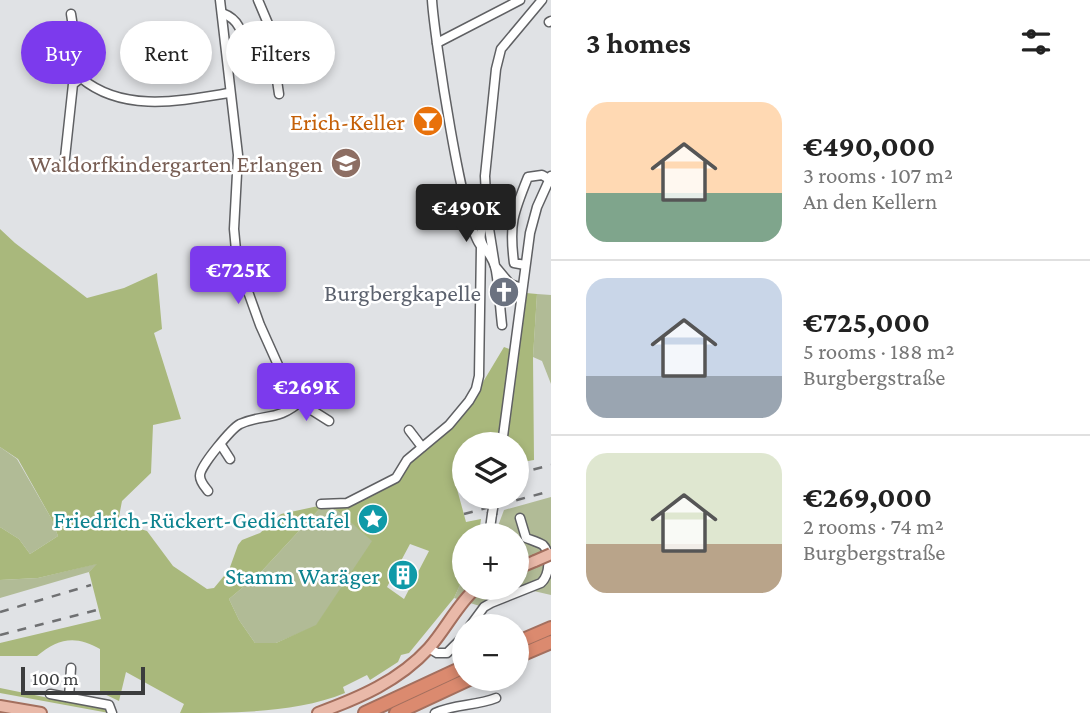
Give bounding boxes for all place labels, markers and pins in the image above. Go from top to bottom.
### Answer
bar icon: Erich-Keller [411,104,445,138]
place label: Erich-Keller [290,108,405,135]
school or university icon: Waldorfkindergarten Erlangen [329,146,363,180]
place label: Waldorfkindergarten Erlangen [29,150,323,177]
pin: €490K [417,184,515,244]
pin: €725K [189,246,287,306]
church icon: Burgbergkapelle [487,275,521,309]
place label: Burgbergkapelle [324,279,481,306]
pin: €269K [257,364,355,423]
place icon: Friedrich-Rückert-Gedichttafel [356,502,390,536]
place label: Friedrich-Rückert-Gedichttafel [53,506,350,533]
building icon: Stamm Waräger [386,558,420,592]
place label: Stamm Waräger [225,562,380,589]

